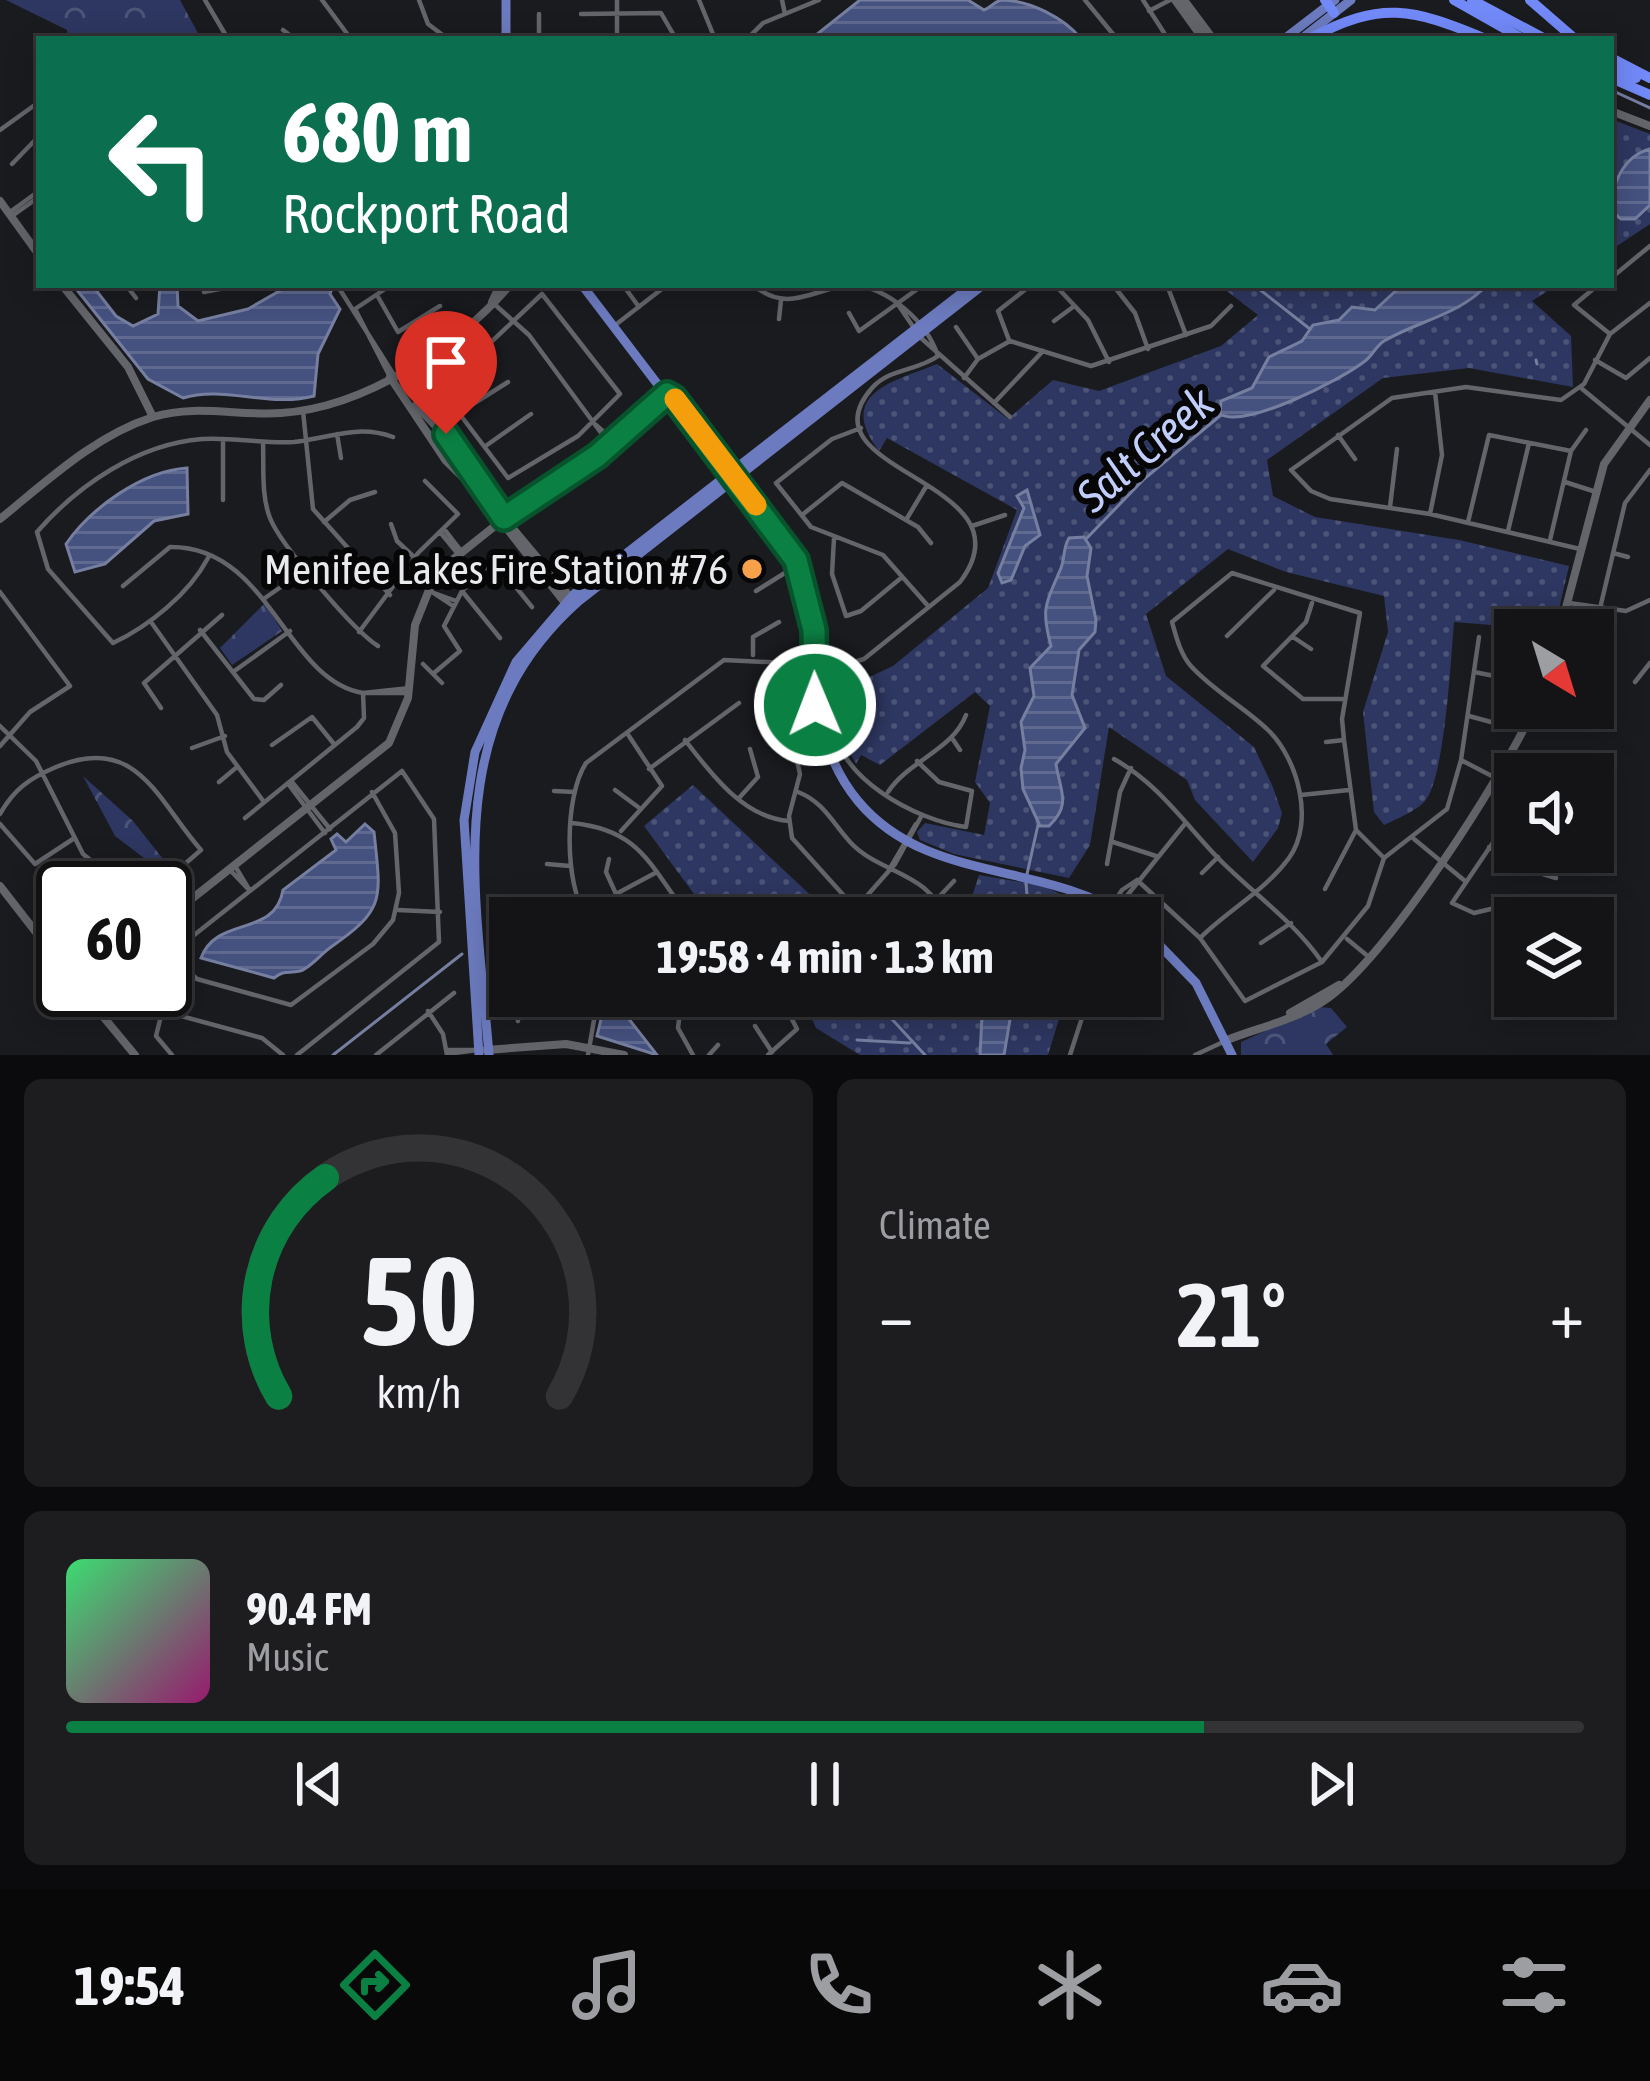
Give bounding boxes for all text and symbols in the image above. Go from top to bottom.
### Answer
icon: left [84,84,240,240]
text: 680 m [282,84,472,180]
text: Rockport Road [282,183,571,244]
pin [395,311,497,434]
icon: arrive [413,329,479,395]
water label: Salt Creek [1066,375,1224,523]
place label: Menifee Lakes Fire Station #76 [264,545,728,593]
marker: Menifee Lakes Fire Station #76 [739,556,765,582]
north arrow [1494,609,1614,729]
map controls [1494,609,1614,1017]
position arrow [752,642,878,768]
button: sound [1494,753,1614,873]
speed limit sign: 60 [36,861,192,1017]
button: layers [1494,897,1614,1017]
text: 19:58 · 4 min · 1.3 km [656,931,994,983]
text: Climate [879,1203,991,1247]
text: 50 [360,1228,477,1371]
text: 21° [1177,1263,1286,1366]
text: − [879,1276,913,1352]
text: + [1550,1276,1584,1352]
text: km/h [376,1368,461,1417]
text: 90.4 FM [246,1583,372,1635]
text: Music [246,1635,328,1679]
icon: previous [286,1751,352,1817]
icon: pause [792,1751,858,1817]
icon: next [1298,1751,1364,1817]
icon: directions [333,1943,417,2027]
icon: music [565,1943,649,2027]
icon: phone [797,1943,881,2027]
icon: climate [1028,1943,1112,2027]
icon: car [1260,1943,1344,2027]
icon: filters [1492,1943,1576,2027]
text: 19:54 [74,1955,185,2016]

